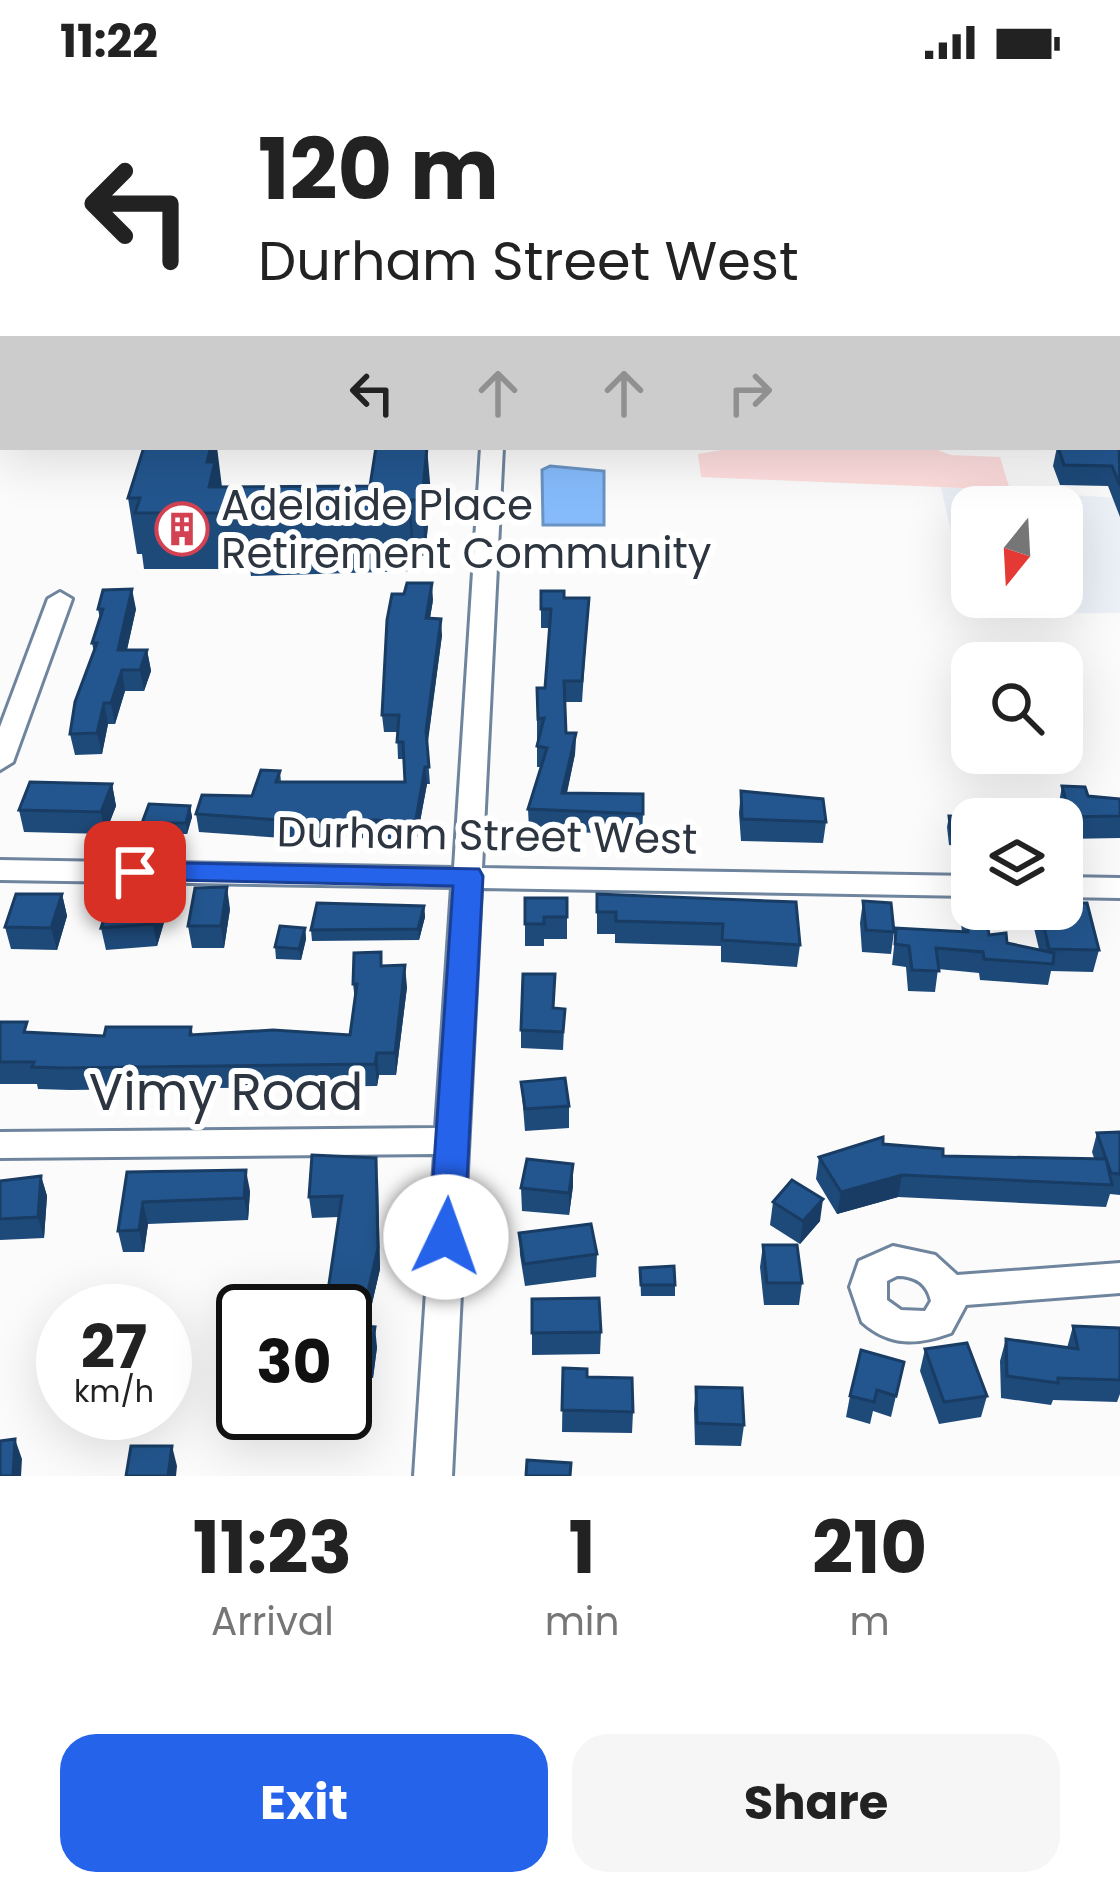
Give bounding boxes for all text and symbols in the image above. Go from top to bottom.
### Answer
text: 11:22 [60,10,158,73]
text: 120 m [258,111,499,228]
icon: left [60,132,216,288]
text: Durham Street West [258,223,799,299]
icon: left [339,360,405,426]
icon: ahead [465,360,531,426]
icon: ahead [591,360,657,426]
icon: right [717,360,783,426]
place label: Adelaide Place Retirement Community [221,476,712,583]
north arrow [951,486,1083,618]
map controls [951,486,1083,930]
building icon: Adelaide Place Retirement Community [154,501,210,557]
button: search [951,642,1083,774]
button: layers [951,798,1083,930]
street label: Durham Street West [276,802,698,869]
pin [84,821,186,923]
icon: arrive [102,839,168,905]
street label: Vimy Road [89,1056,363,1128]
position arrow [383,1174,509,1300]
speed limit sign: 30 [216,1284,372,1440]
text: 27 [81,1305,147,1389]
text: km/h [74,1370,154,1413]
text: 11:23 [193,1497,352,1598]
text: 1 [569,1497,596,1598]
text: 210 [812,1497,927,1598]
text: Arrival [211,1594,334,1649]
text: min [545,1594,619,1649]
text: m [850,1594,890,1649]
button: Exit [60,1734,548,1872]
button: Share [572,1734,1060,1872]

